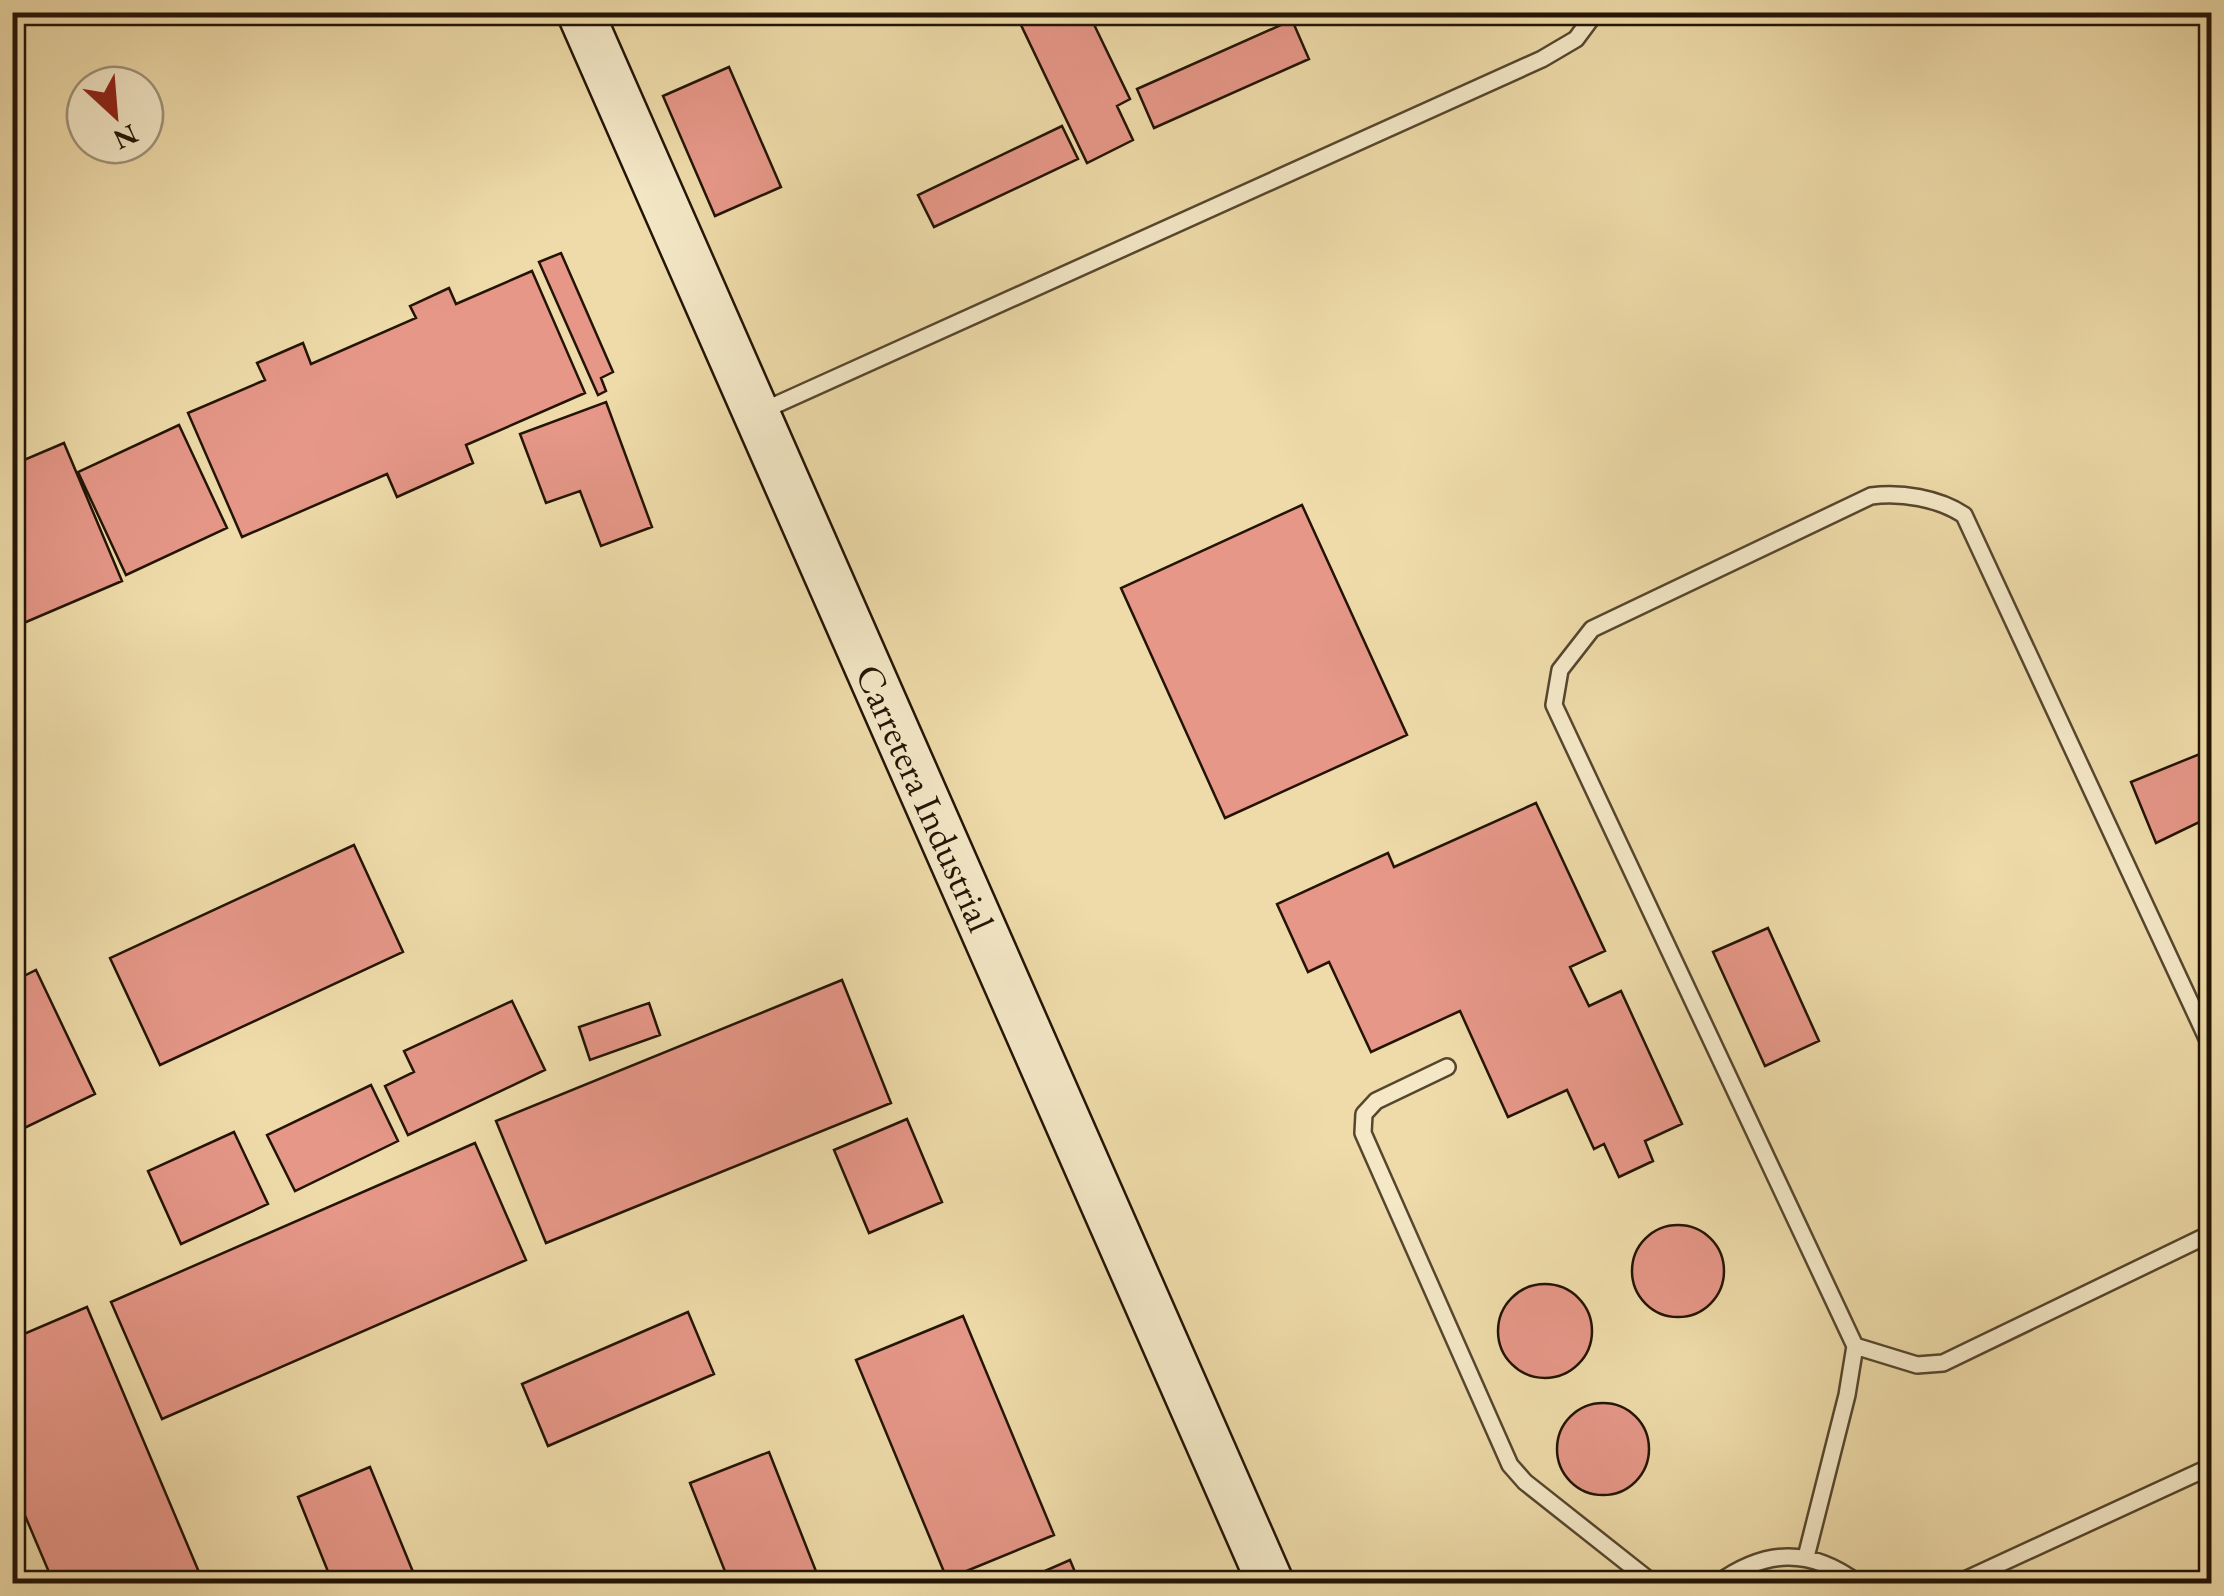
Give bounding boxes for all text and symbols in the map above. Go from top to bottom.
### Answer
north arrow [65,65,165,165]
text: N [108,116,144,159]
street label: Carretera Industrial [845,657,1006,939]

